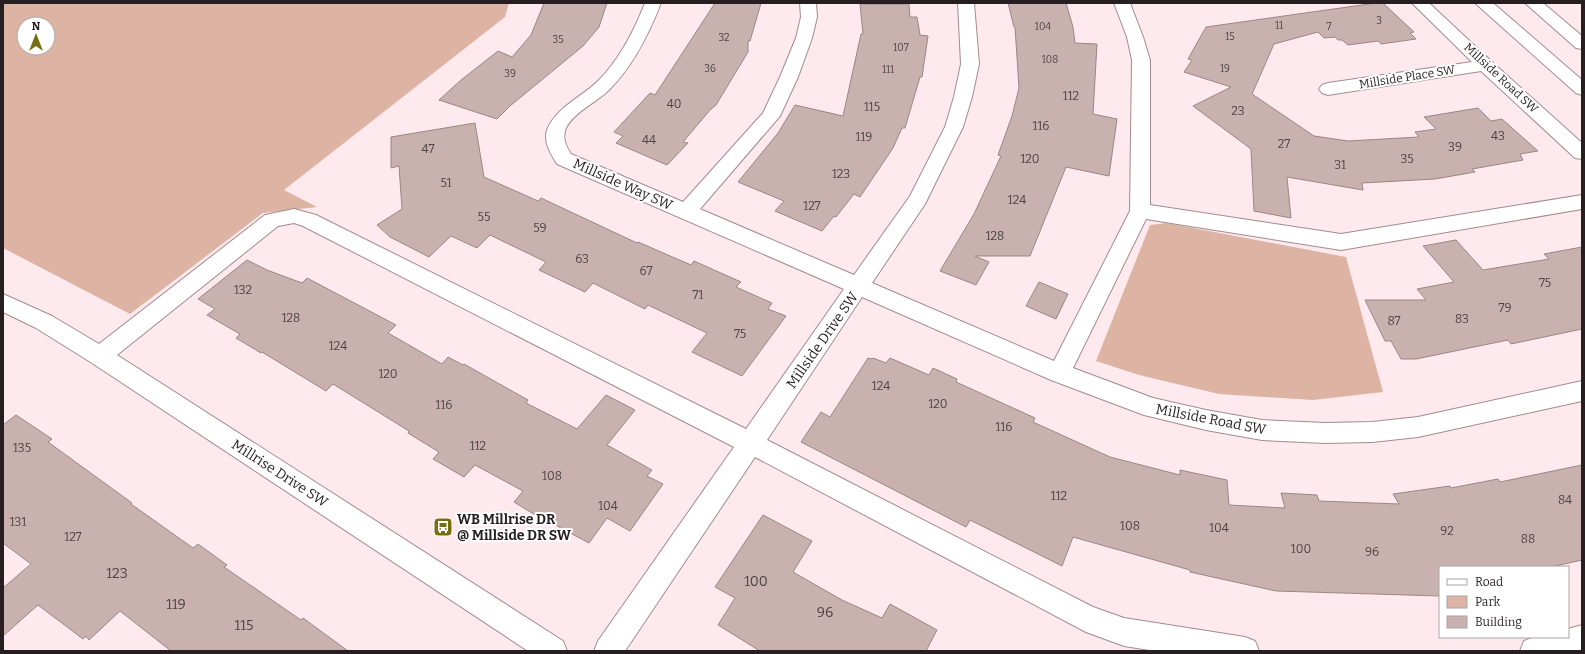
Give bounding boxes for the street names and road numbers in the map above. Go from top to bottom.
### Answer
street label: Millside Road SW [1461,40,1541,116]
street label: Millside Place SW [1358,62,1457,92]
street label: Millside Way SW [570,155,676,214]
street label: Millside Drive SW [783,288,862,392]
street label: Millside Road SW [1154,400,1268,439]
street label: Millrise Drive SW [228,436,332,511]

